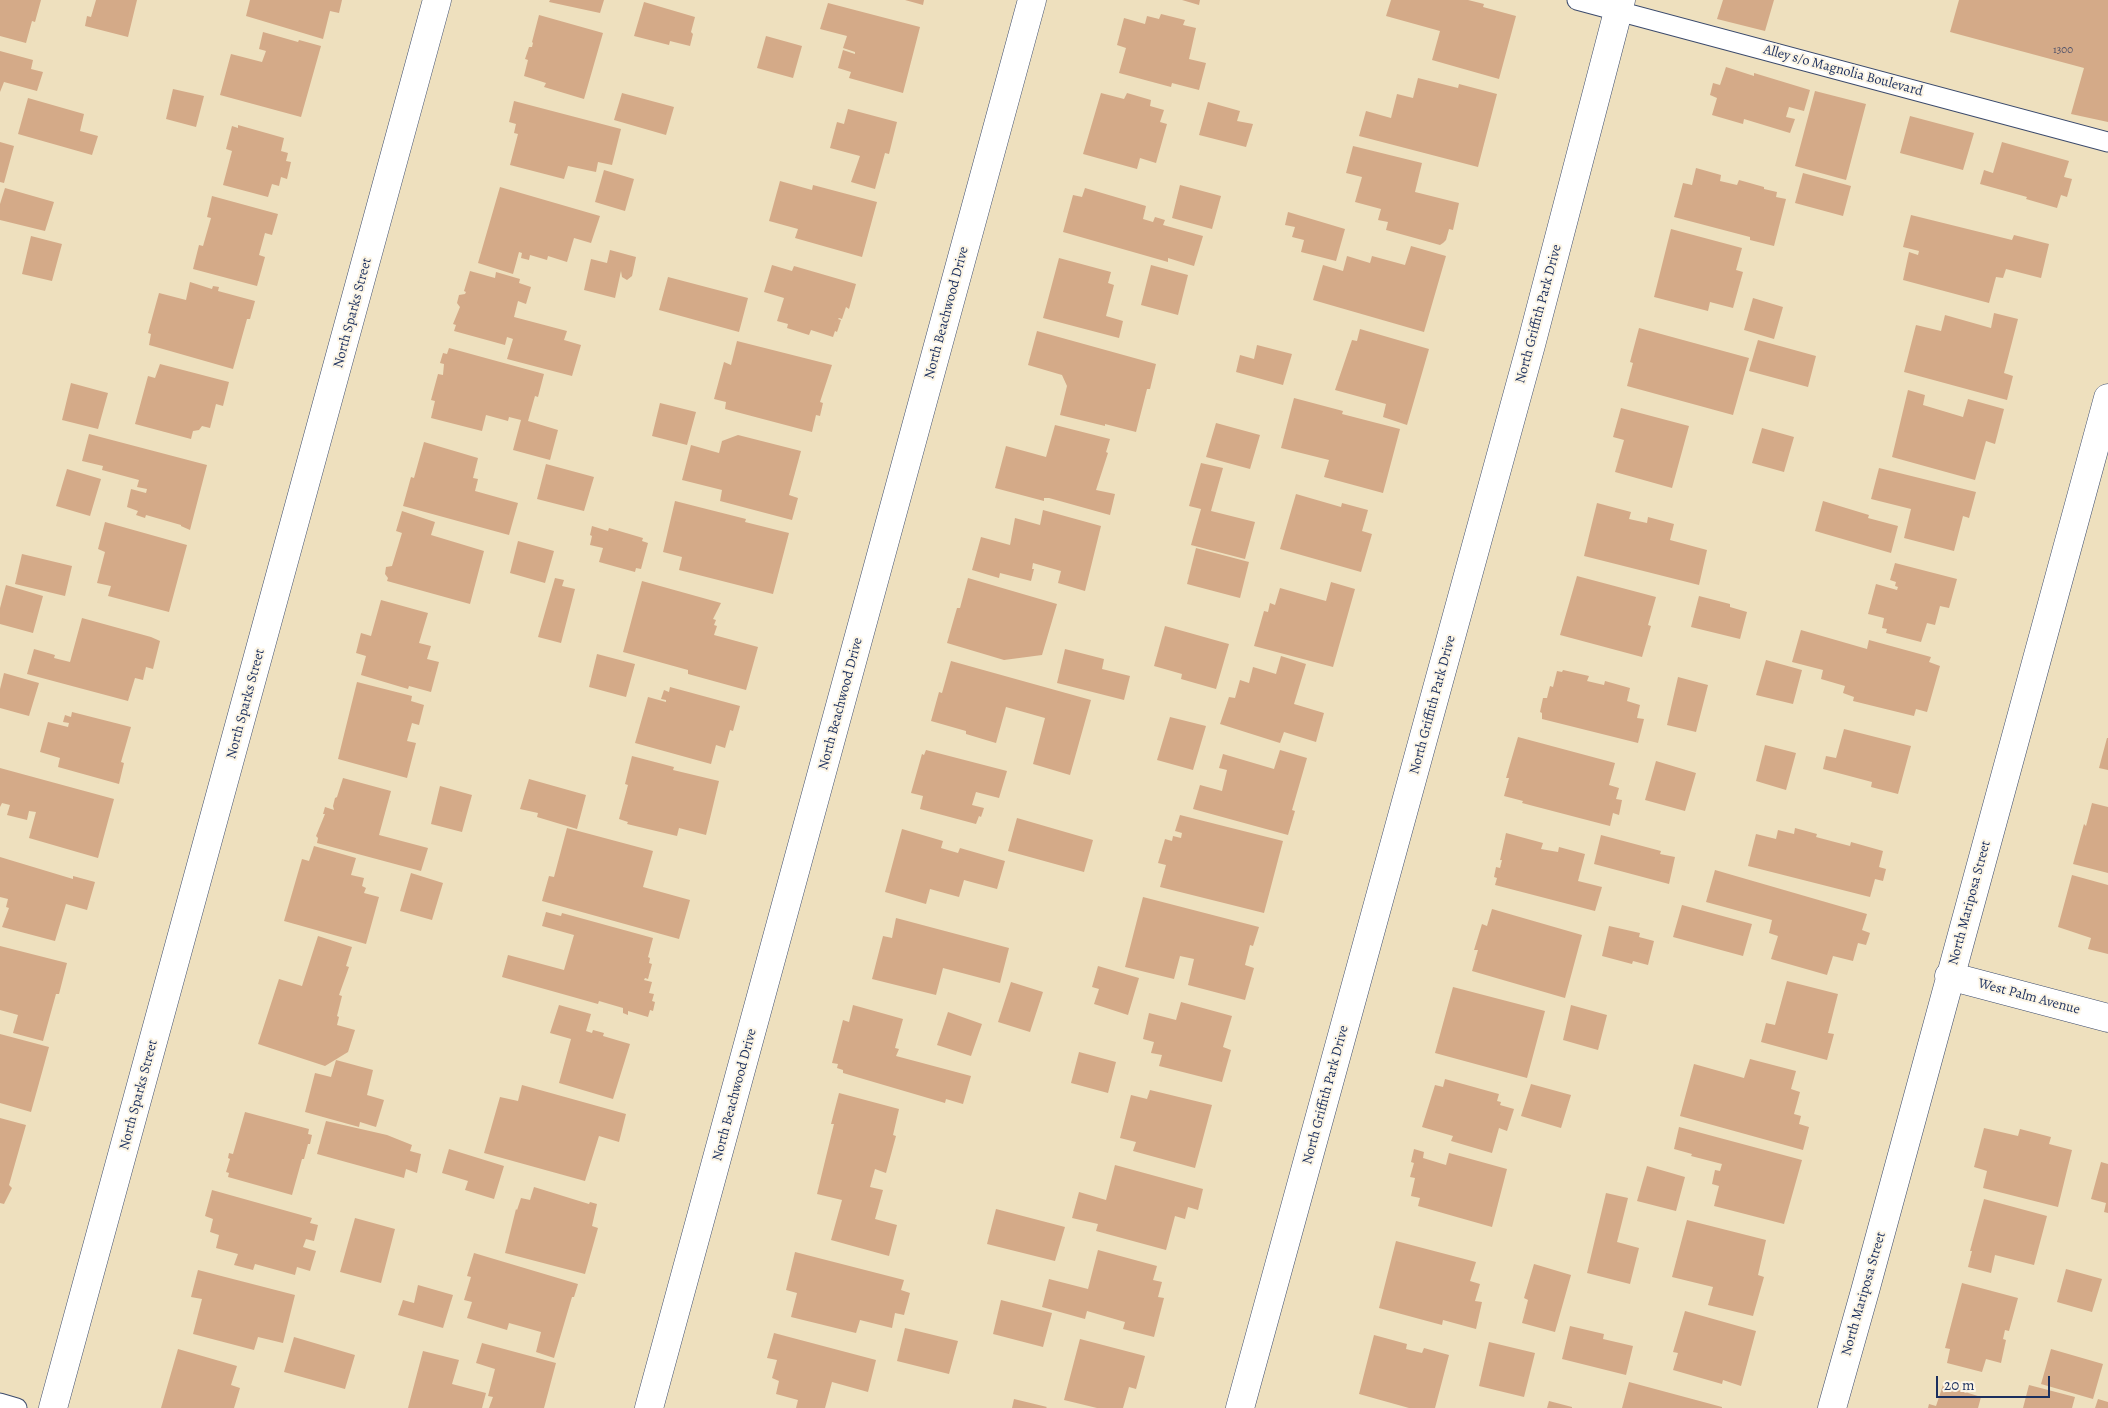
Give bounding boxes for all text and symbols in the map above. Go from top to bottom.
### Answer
street label: Alley s/o Magnolia Boulevard [1761,42,1925,100]
house number: 1300 [2053,43,2073,57]
street label: North Griffith Park Drive [1512,243,1566,385]
street label: North Beachwood Drive [921,245,973,381]
street label: North Sparks Street [330,256,376,370]
street label: North Griffith Park Drive [1406,634,1460,776]
street label: North Beachwood Drive [815,636,867,772]
street label: North Sparks Street [223,647,269,761]
street label: North Mariposa Street [1945,839,1995,967]
street label: West Palm Avenue [1976,975,2082,1019]
street label: North Griffith Park Drive [1299,1024,1353,1166]
street label: North Beachwood Drive [709,1027,761,1163]
street label: North Sparks Street [116,1038,162,1152]
street label: North Mariposa Street [1838,1230,1890,1358]
scale bar [1938,1366,2052,1398]
text: 20 m [1944,1375,1975,1395]

